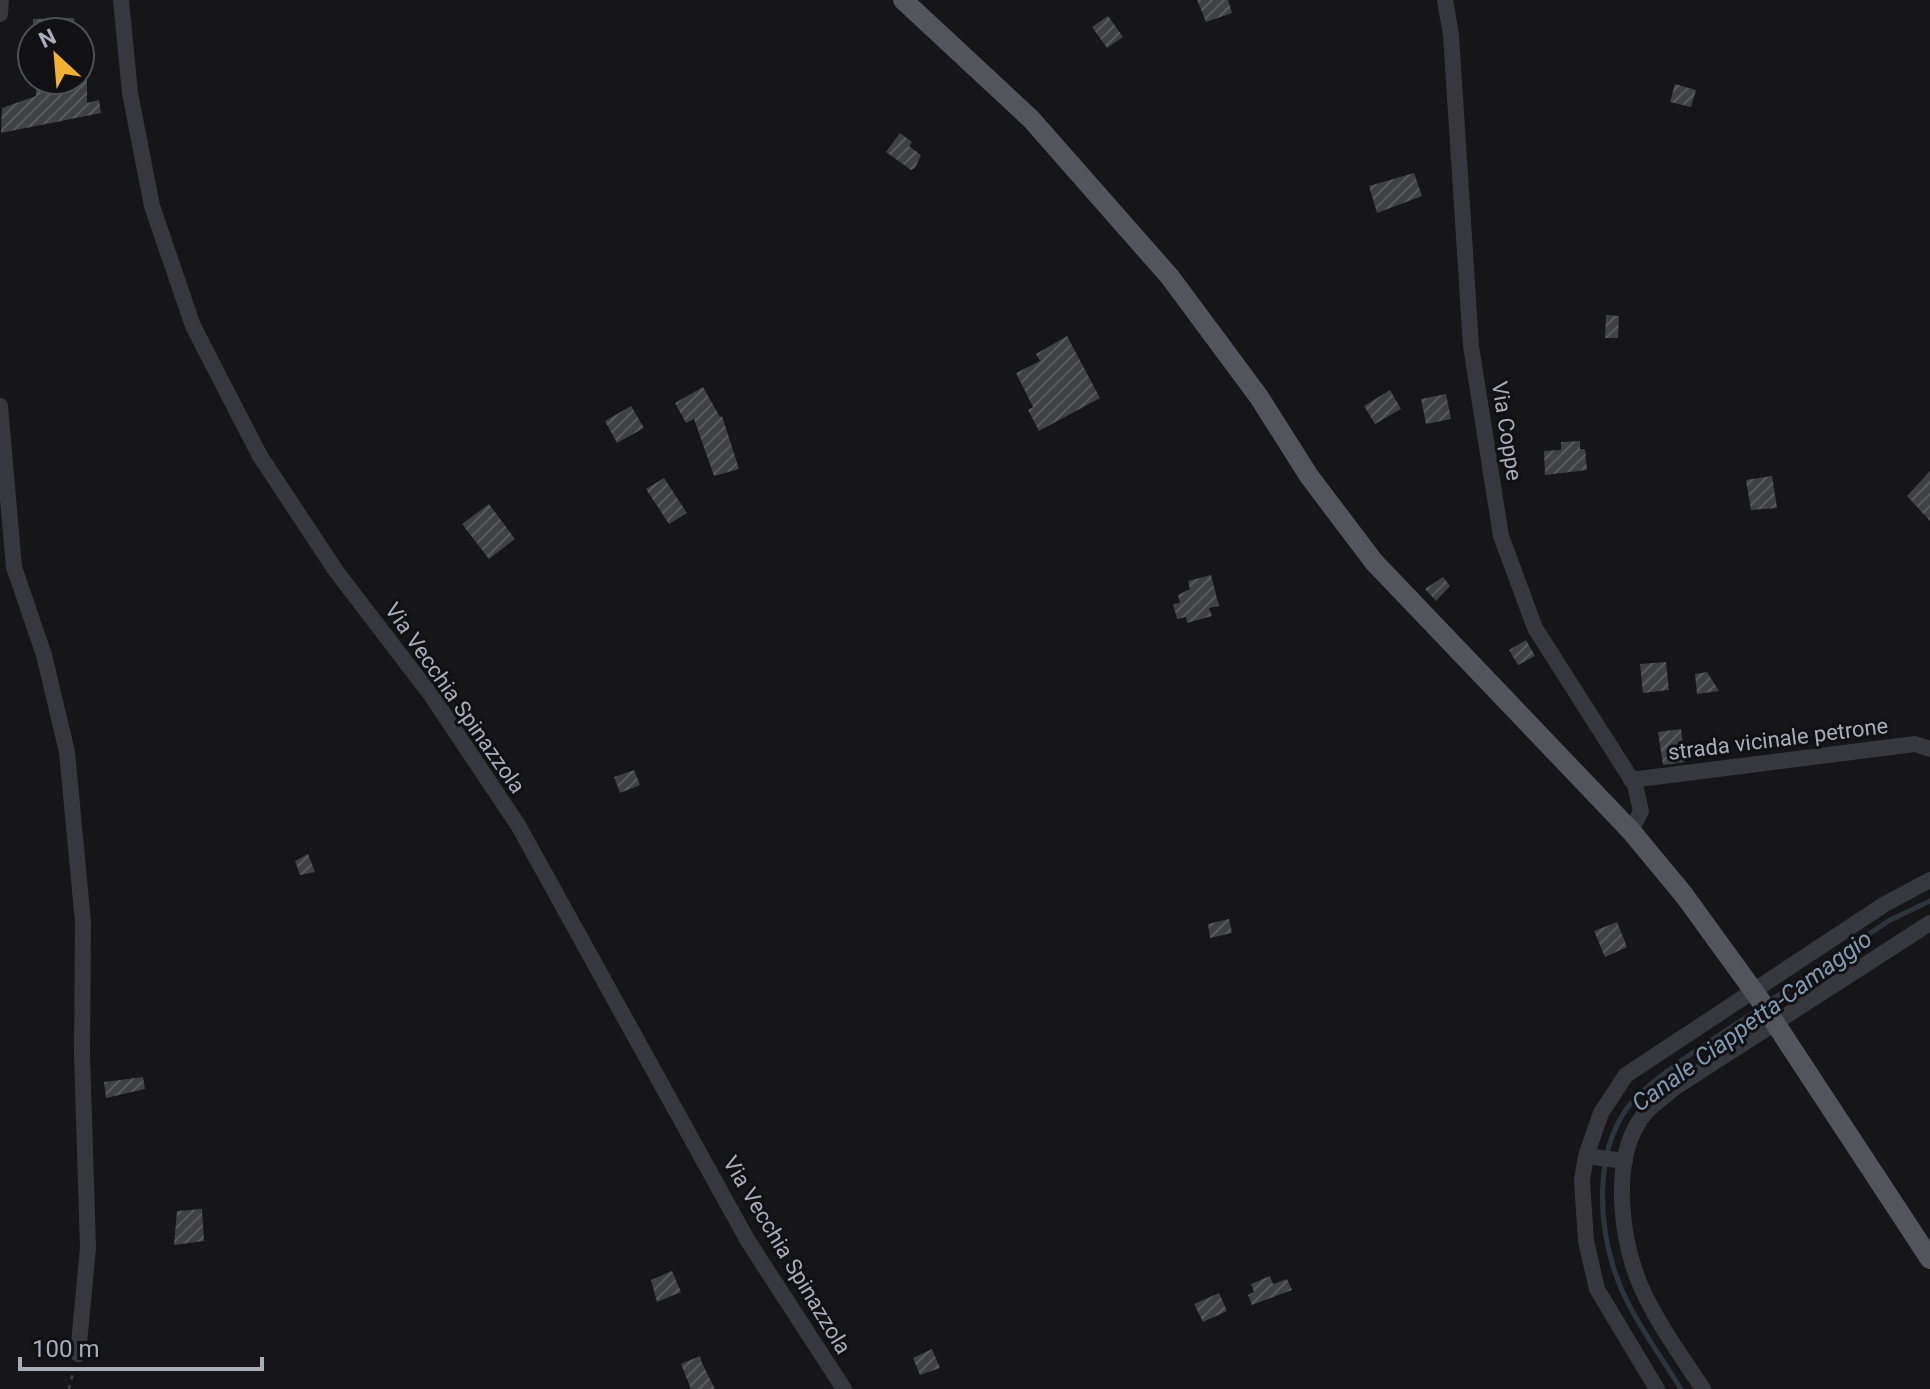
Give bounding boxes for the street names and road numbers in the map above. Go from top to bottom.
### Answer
street label: Via Coppe [1487,380,1527,482]
street label: Via Vecchia Spinazzola [380,598,530,798]
street label: strada vicinale petrone [1666,713,1890,765]
street label: Via Vecchia Spinazzola [718,1152,856,1358]

